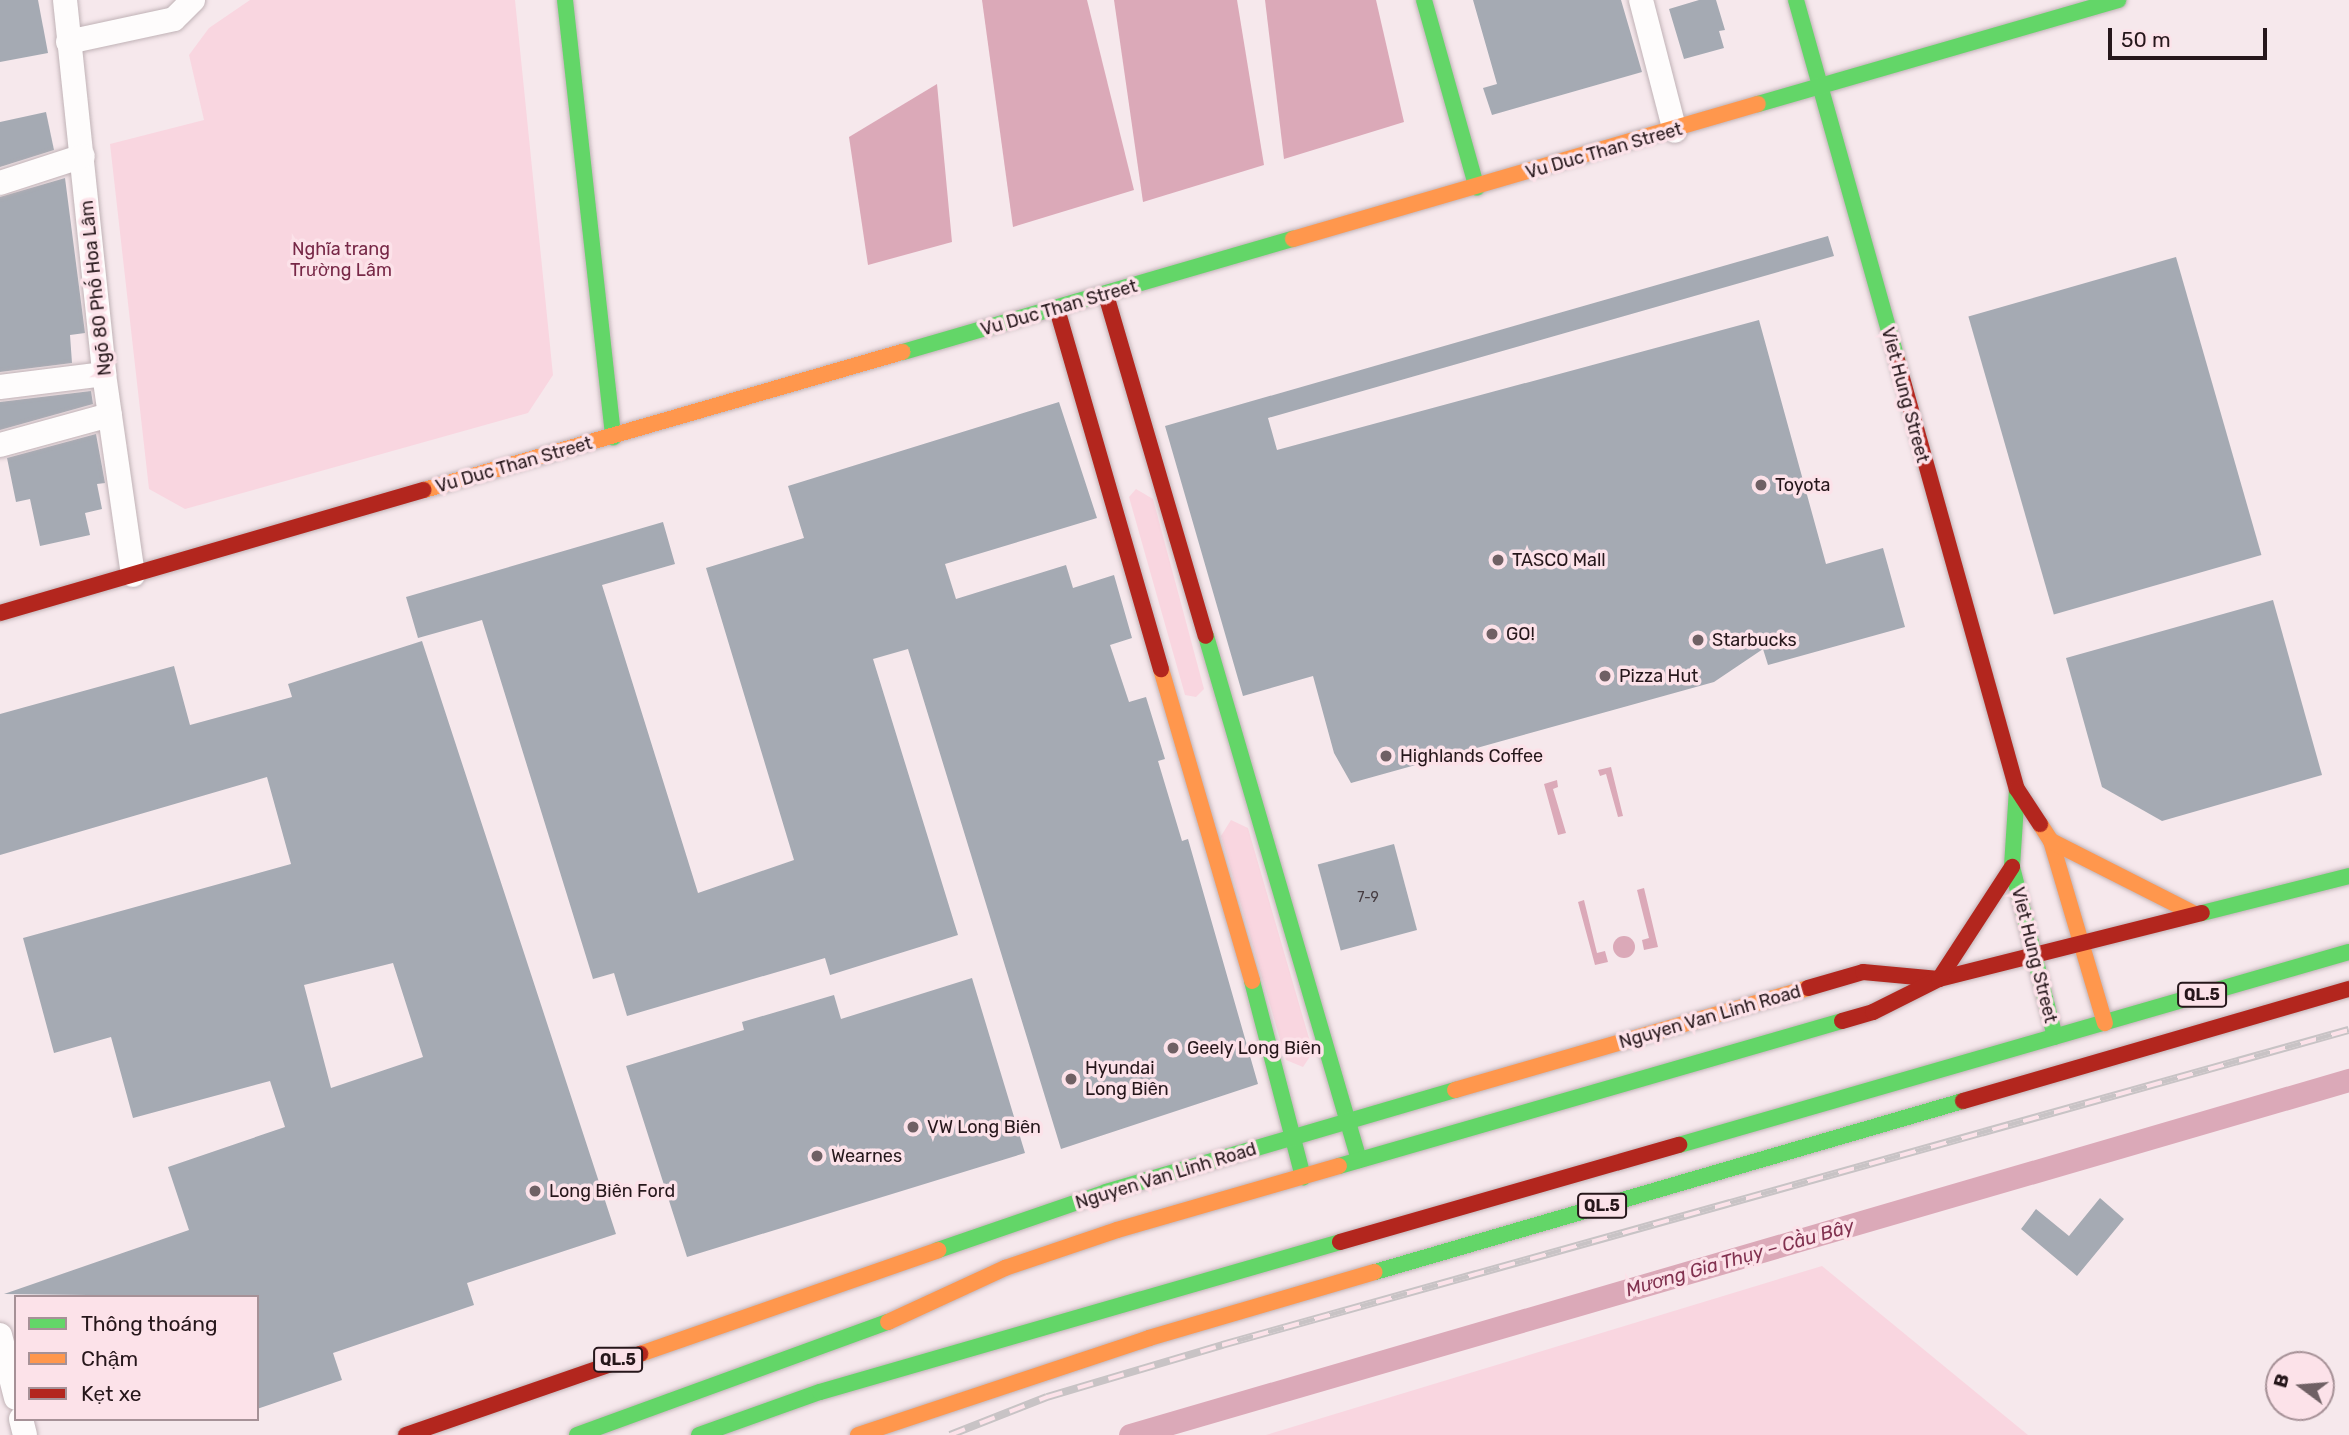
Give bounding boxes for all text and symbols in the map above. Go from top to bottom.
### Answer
scale bar [2111,14,2270,58]
text: 50 m [2121,27,2171,52]
street label: Vu Duc Than Street [1523,118,1685,184]
street label: Ngõ 80 Phố Hoa Lâm [76,199,116,377]
park label: Nghĩa trang Trường Lâm [290,239,392,282]
street label: Vu Duc Than Street [978,275,1140,341]
street label: Viet Hung Street [1877,325,1933,465]
street label: Vu Duc Than Street [433,432,595,498]
place label: Toyota [1775,474,1830,496]
marker: Toyota [1753,477,1769,493]
place label: TASCO Mall [1512,549,1606,571]
marker: TASCO Mall [1490,552,1506,568]
place label: GO! [1506,623,1535,645]
marker: GO! [1484,626,1500,642]
place label: Starbucks [1712,629,1797,651]
marker: Starbucks [1690,632,1706,648]
place label: Pizza Hut [1619,665,1698,687]
marker: Pizza Hut [1597,668,1613,684]
place label: Highlands Coffee [1400,745,1543,767]
marker: Highlands Coffee [1378,748,1394,764]
street label: Viet Hung Street [2007,885,2061,1025]
house number: 7-9 [1357,890,1379,906]
street label: Nguyen Van Linh Road [1616,981,1804,1053]
road number: QL.5 [2176,982,2228,1007]
place label: Geely Long Biên [1187,1037,1322,1059]
marker: Geely Long Biên [1165,1040,1181,1056]
place label: Hyundai Long Biên [1085,1058,1169,1100]
marker: Hyundai Long Biên [1063,1071,1079,1087]
place label: VW Long Biên [927,1116,1041,1138]
marker: VW Long Biên [905,1119,921,1135]
street label: Nguyen Van Linh Road [1073,1138,1259,1214]
place label: Wearnes [831,1145,902,1167]
marker: Wearnes [809,1148,825,1164]
place label: Long Biên Ford [549,1180,675,1202]
marker: Long Biên Ford [527,1183,543,1199]
road number: QL.5 [1576,1194,1628,1218]
water label: Mương Gia Thụy – Cầu Bây [1623,1214,1857,1302]
legend [14,1295,259,1421]
text: Thông thoáng [81,1311,217,1336]
text: Chậm [81,1346,138,1371]
road number: QL.5 [592,1348,644,1372]
north arrow [2265,1351,2335,1421]
text: B [2268,1371,2294,1390]
text: Kẹt xe [81,1381,141,1406]

